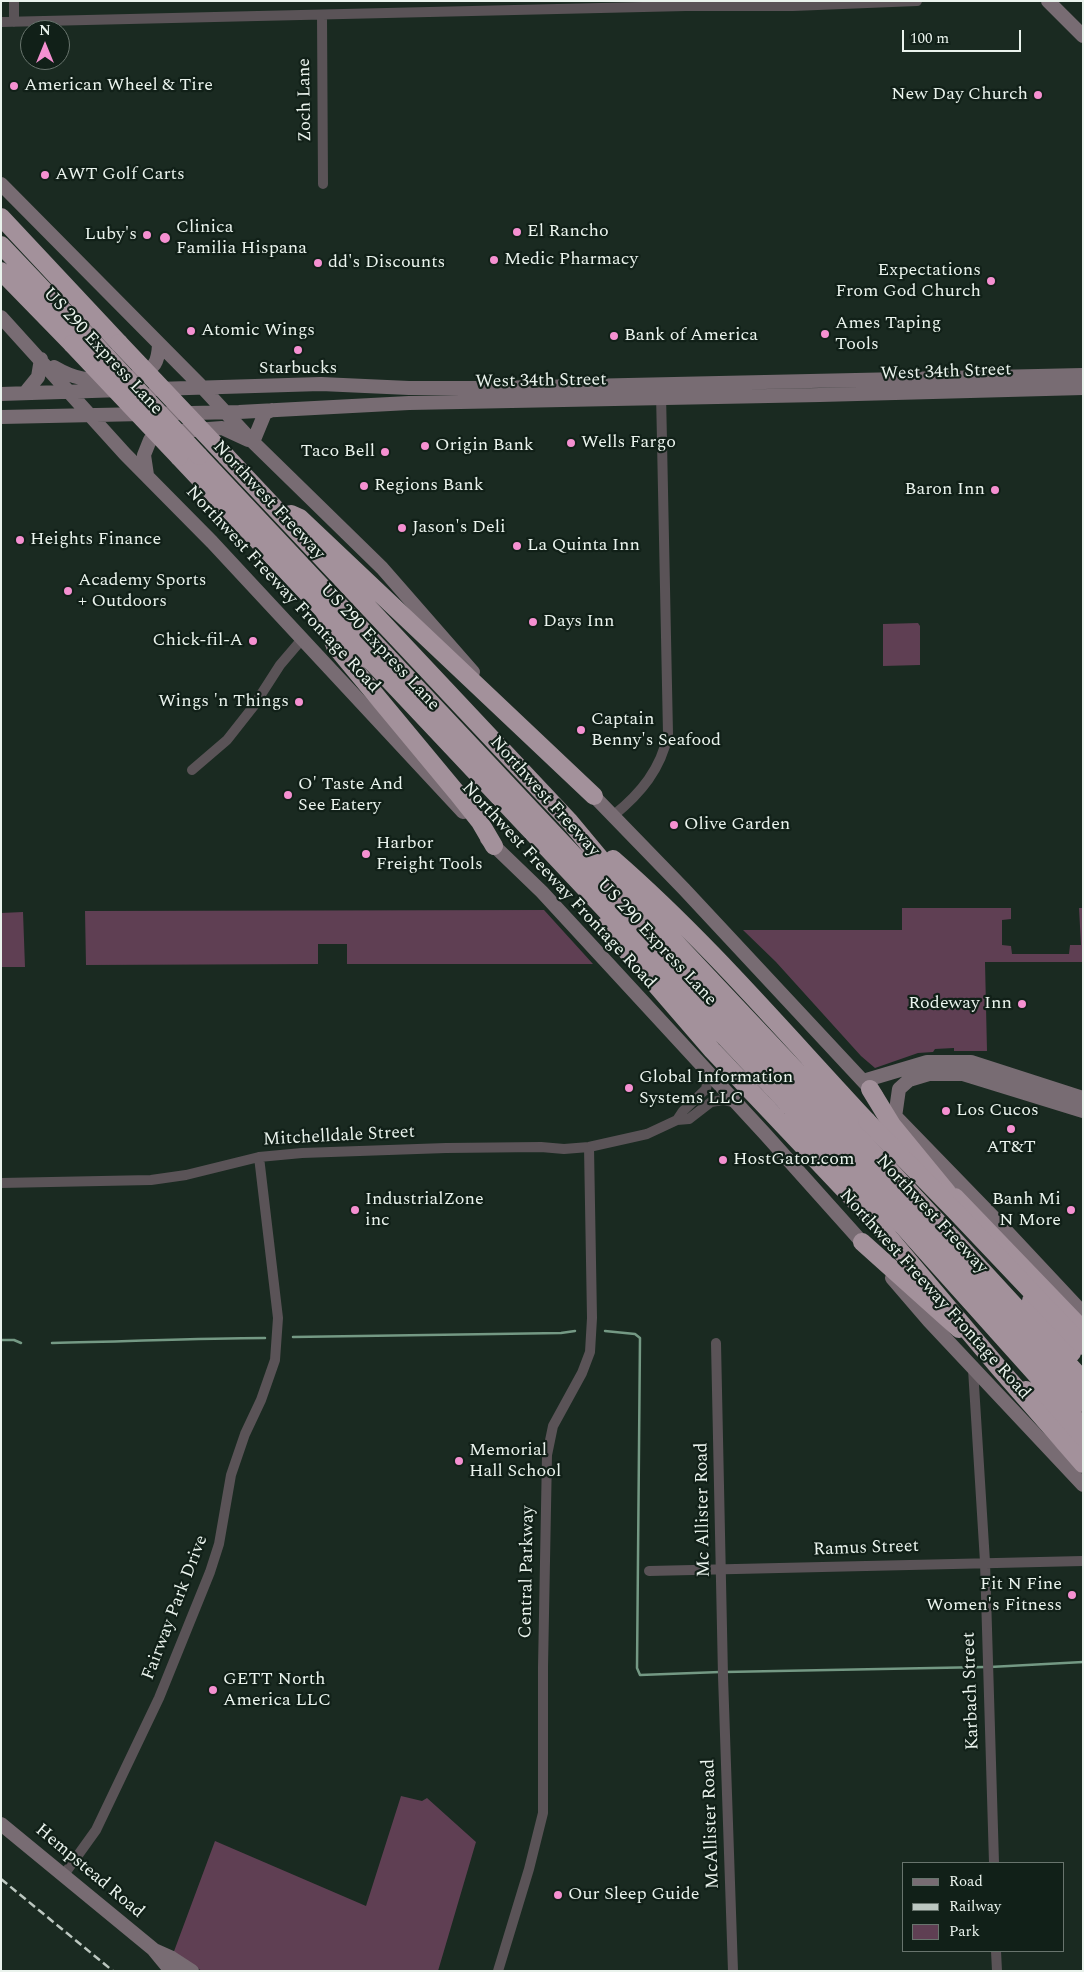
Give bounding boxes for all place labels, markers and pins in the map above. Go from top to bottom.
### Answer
place label: American Wheel & Tire [24,75,213,97]
marker: American Wheel & Tire [8,80,20,92]
place label: New Day Church [891,84,1028,106]
marker: New Day Church [1032,89,1044,101]
place label: AWT Golf Carts [55,164,185,186]
marker: AWT Golf Carts [39,169,51,181]
place label: Clinica Familia Hispana [176,217,307,260]
place label: El Rancho [527,221,609,243]
place label: Luby's [85,224,137,246]
marker: El Rancho [511,226,523,238]
marker: Luby's [141,229,153,241]
marker: Clinica Familia Hispana [158,231,172,245]
place label: Medic Pharmacy [504,249,638,271]
place label: dd's Discounts [328,252,445,274]
marker: Medic Pharmacy [488,254,500,266]
marker: dd's Discounts [312,257,324,269]
place label: Expectations From God Church [836,260,981,302]
marker: Expectations From God Church [985,275,997,287]
place label: Ames Taping Tools [835,313,941,356]
place label: Atomic Wings [201,320,315,342]
marker: Atomic Wings [185,325,197,337]
place label: Bank of America [624,325,758,347]
marker: Ames Taping Tools [819,328,831,340]
marker: Bank of America [608,330,620,342]
marker: Starbucks [292,344,304,356]
place label: Starbucks [259,358,337,380]
place label: Wells Fargo [581,432,676,454]
place label: Origin Bank [435,435,534,457]
marker: Wells Fargo [565,437,577,449]
marker: Origin Bank [419,440,431,452]
place label: Taco Bell [301,441,375,463]
marker: Taco Bell [379,446,391,458]
place label: Regions Bank [374,475,484,497]
place label: Baron Inn [905,479,985,501]
marker: Regions Bank [358,480,370,492]
marker: Baron Inn [989,484,1001,496]
place label: Jason's Deli [412,517,506,539]
marker: Jason's Deli [396,522,408,534]
place label: Heights Finance [30,529,161,551]
marker: Heights Finance [14,534,26,546]
place label: La Quinta Inn [527,535,640,557]
marker: La Quinta Inn [511,540,523,552]
place label: Academy Sports + Outdoors [78,570,207,612]
marker: Academy Sports + Outdoors [62,585,74,597]
place label: Days Inn [543,611,615,633]
marker: Days Inn [527,616,539,628]
place label: Chick-fil-A [152,630,243,652]
marker: Chick-fil-A [247,635,259,647]
place label: Wings 'n Things [158,691,289,713]
marker: Wings 'n Things [293,696,305,708]
place label: Captain Benny's Seafood [591,709,721,752]
marker: Captain Benny's Seafood [575,724,587,736]
place label: O' Taste And See Eatery [298,774,403,816]
marker: O' Taste And See Eatery [282,789,294,801]
place label: Olive Garden [684,814,790,836]
marker: Olive Garden [668,819,680,831]
place label: Harbor Freight Tools [376,833,483,876]
marker: Harbor Freight Tools [360,848,372,860]
place label: Rodeway Inn [908,993,1012,1015]
marker: Rodeway Inn [1016,998,1028,1010]
place label: Global Information Systems LLC [639,1067,793,1110]
marker: Global Information Systems LLC [623,1082,635,1094]
place label: Los Cucos [956,1100,1039,1122]
marker: Los Cucos [940,1105,952,1117]
marker: AT&T [1005,1123,1017,1135]
place label: AT&T [986,1137,1036,1159]
place label: HostGator.com [733,1149,854,1171]
marker: HostGator.com [717,1154,729,1166]
place label: IndustrialZone inc [365,1189,484,1232]
place label: Banh Mi N More [992,1189,1061,1232]
marker: IndustrialZone inc [349,1204,361,1216]
marker: Banh Mi N More [1065,1204,1077,1216]
place label: Memorial Hall School [469,1440,561,1482]
marker: Memorial Hall School [453,1455,465,1467]
place label: Fit N Fine Women's Fitness [926,1574,1062,1616]
marker: Fit N Fine Women's Fitness [1066,1589,1078,1601]
place label: GETT North America LLC [223,1669,331,1712]
marker: GETT North America LLC [207,1684,219,1696]
place label: Our Sleep Guide [568,1884,700,1906]
marker: Our Sleep Guide [552,1889,564,1901]

